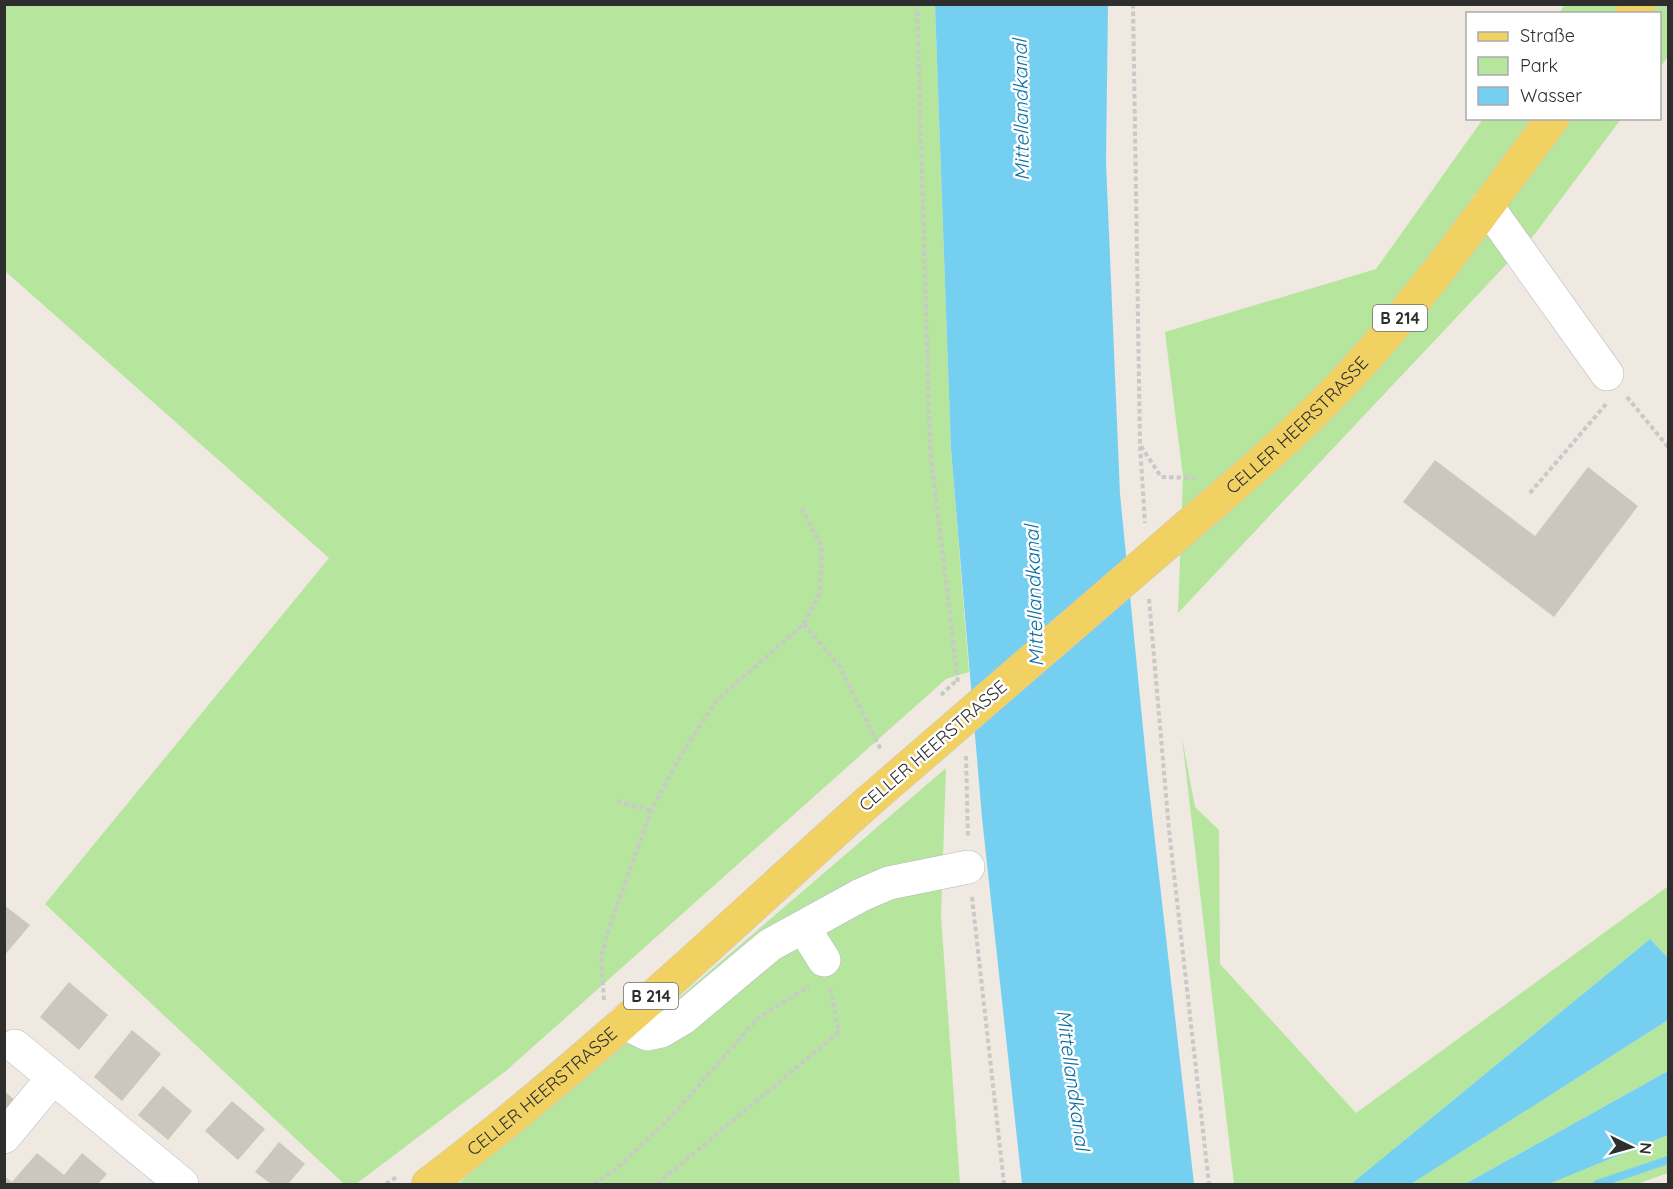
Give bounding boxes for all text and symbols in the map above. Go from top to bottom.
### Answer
legend [1466,12,1661,120]
text: Straße [1520,24,1575,47]
water label: Mittellandkanal [1007,37,1034,181]
text: Park [1520,54,1558,77]
text: Wasser [1520,84,1582,107]
road number: B 214 [1373,305,1427,331]
street label: CELLER HEERSTRASSE [1221,351,1373,499]
water label: Mittellandkanal [1018,522,1048,667]
street label: CELLER HEERSTRASSE [854,675,1012,816]
road number: B 214 [624,983,678,1009]
water label: Mittellandkanal [1051,1008,1096,1154]
street label: CELLER HEERSTRASSE [462,1022,622,1161]
north arrow [1601,1117,1661,1177]
text: N [1635,1142,1656,1155]

